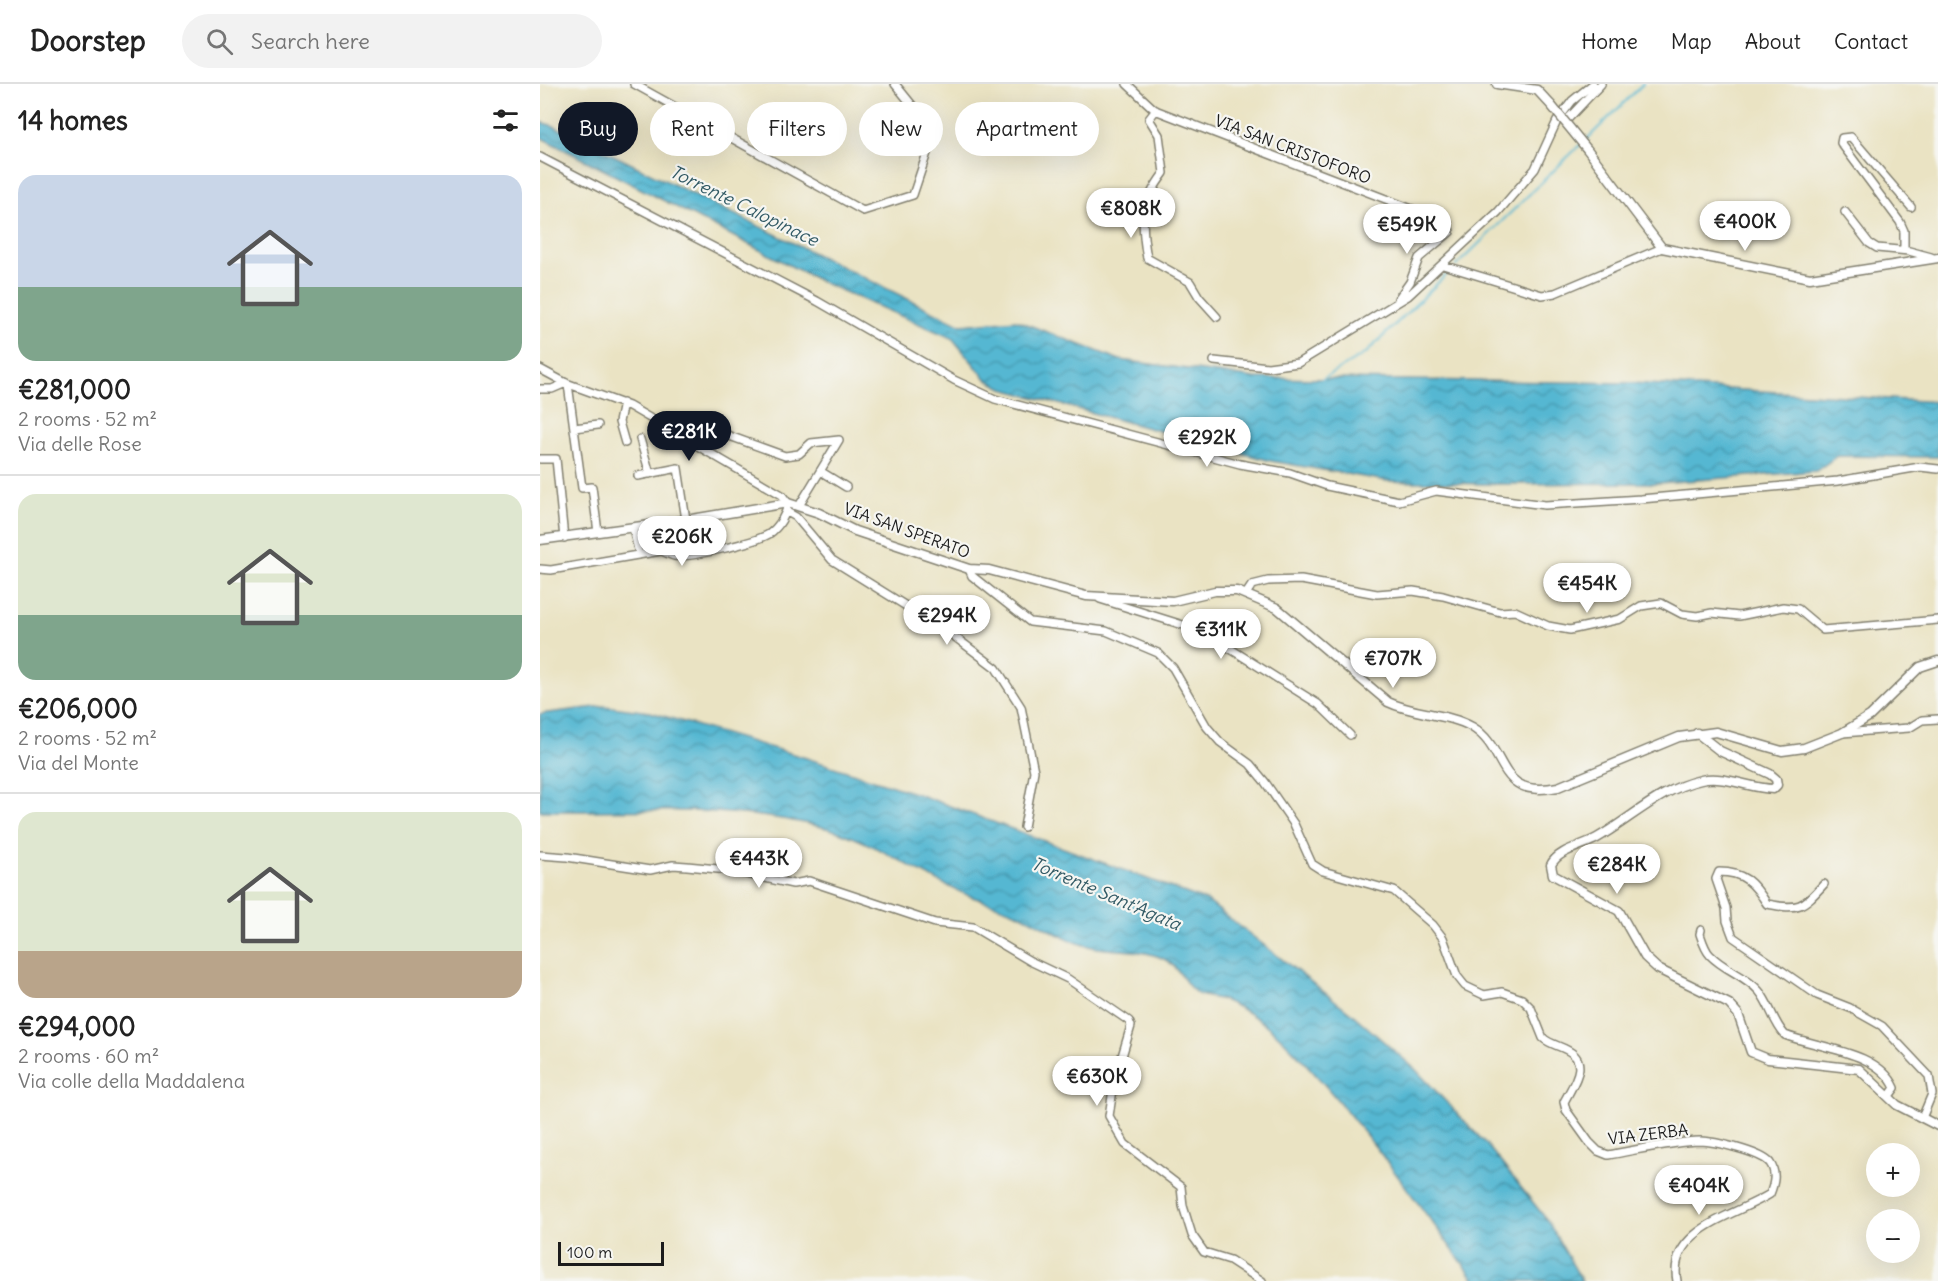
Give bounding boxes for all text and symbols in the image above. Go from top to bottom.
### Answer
search box [182,14,602,68]
text: Doorstep [30,23,146,59]
icon: search [203,25,236,58]
text: Search here [251,27,370,55]
text: Home [1581,28,1638,55]
text: Map [1671,28,1712,55]
text: About [1745,28,1801,55]
text: Contact [1834,28,1908,55]
chip: Buy [558,102,638,156]
chip: Rent [650,102,735,156]
chip: Filters [747,102,847,156]
chip: New [859,102,943,156]
chip: Apartment [955,102,1099,156]
text: 14 homes [18,104,128,137]
icon: filters [489,104,522,137]
street label: VIA SAN CRISTOFORO [1212,110,1374,188]
water label: Torrente Calopinace [666,160,823,252]
pin: €808K [1089,188,1173,239]
text: €808K [1100,195,1162,220]
pin: €400K [1703,201,1787,252]
pin: €549K [1365,204,1449,255]
text: €400K [1714,208,1776,233]
text: €549K [1377,211,1437,236]
icon: home [216,214,324,322]
text: €281,000 [18,373,131,406]
text: 2 rooms · 52 m² [18,406,157,431]
pin: €281K [647,411,731,462]
pin: €292K [1165,417,1249,468]
text: €281K [661,418,717,443]
text: €292K [1178,424,1236,449]
text: Via delle Rose [18,431,142,456]
street label: VIA SAN SPERATO [841,498,973,562]
pin: €206K [640,516,724,567]
text: €206K [652,523,712,548]
icon: home [216,533,324,641]
pin: €454K [1545,563,1629,614]
text: €454K [1557,570,1617,595]
pin: €294K [905,595,989,646]
text: €294K [917,602,977,627]
pin: €311K [1179,609,1263,660]
text: €311K [1195,616,1247,641]
pin: €707K [1351,638,1435,689]
text: €707K [1364,645,1422,670]
text: €206,000 [18,692,138,725]
text: 2 rooms · 52 m² [18,725,157,750]
text: Via del Monte [18,750,139,775]
pin: €443K [717,838,801,889]
pin: €284K [1575,844,1659,895]
text: €443K [729,845,789,870]
icon: home [216,851,324,959]
text: €284K [1587,851,1647,876]
water label: Torrente Sant'Agata [1028,852,1186,936]
text: €294,000 [18,1010,136,1043]
text: 2 rooms · 60 m² [18,1043,159,1068]
pin: €630K [1055,1056,1139,1107]
text: €630K [1066,1063,1128,1088]
text: Via colle della Maddalena [18,1068,245,1093]
street label: VIA ZERBA [1607,1119,1689,1149]
map controls [1866,1143,1920,1263]
button: + [1866,1143,1920,1197]
pin: €404K [1657,1165,1741,1216]
text: €404K [1668,1172,1730,1197]
button: − [1866,1209,1920,1263]
scale bar [558,1239,664,1266]
text: 100 m [567,1242,612,1262]

